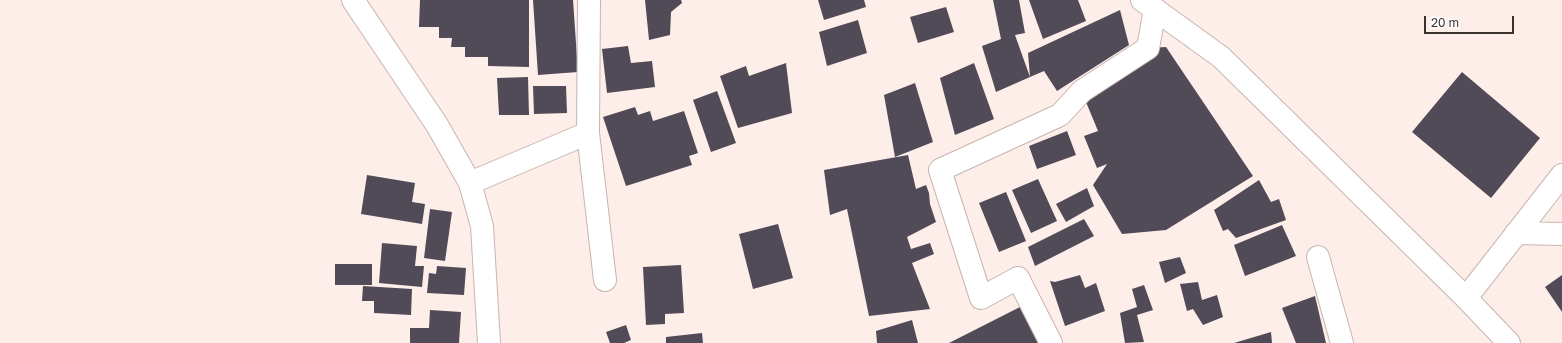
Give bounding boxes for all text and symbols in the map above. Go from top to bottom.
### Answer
scale bar [1426,8,1516,34]
text: 20 m [1431,15,1459,30]

